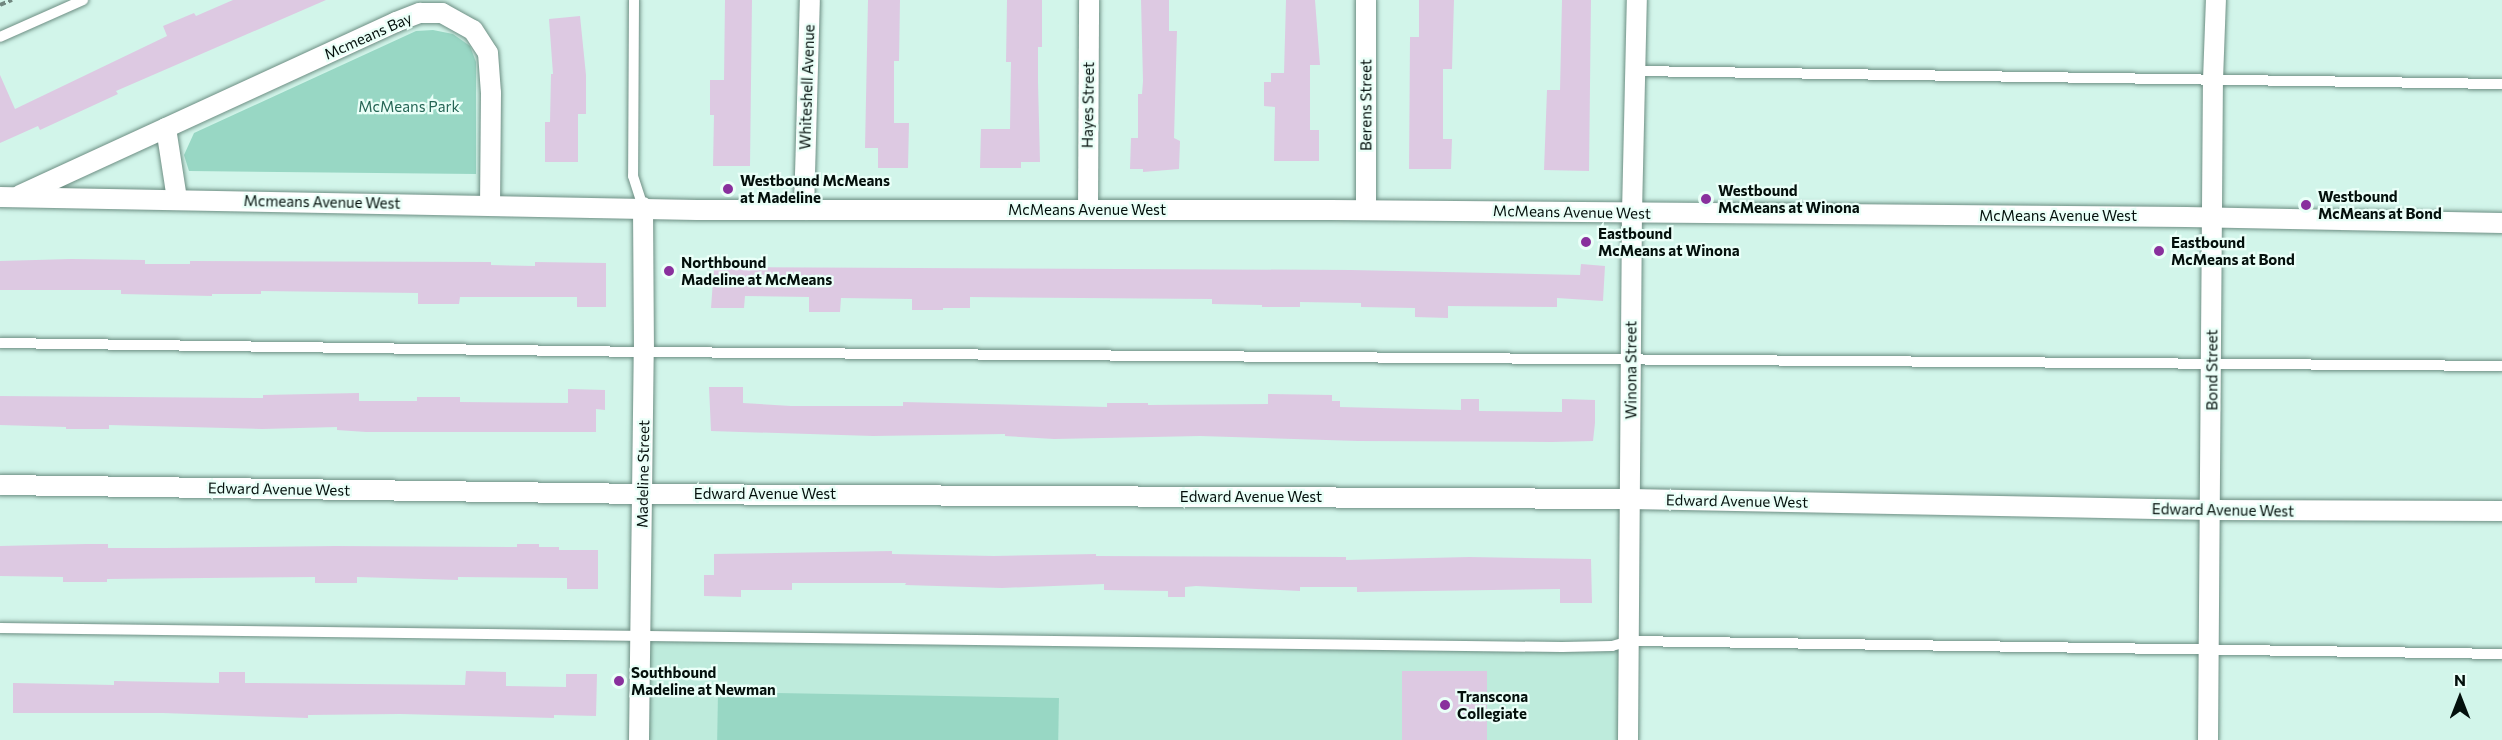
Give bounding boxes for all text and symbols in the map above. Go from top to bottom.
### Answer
street label: Mcmeans Bay [321,9,415,63]
street label: Whiteshell Avenue [796,24,818,150]
street label: Berens Street [1357,59,1375,151]
street label: Hayes Street [1078,62,1098,148]
park label: McMeans Park [358,98,460,116]
place label: Westbound McMeans at Madeline [740,171,890,206]
place label: Westbound McMeans at Winona [1718,181,1860,216]
marker: Westbound McMeans at Madeline [721,182,735,196]
place label: Westbound McMeans at Bond [2318,187,2442,222]
street label: Mcmeans Avenue West [243,192,401,212]
marker: Westbound McMeans at Winona [1699,192,1713,206]
marker: Westbound McMeans at Bond [2299,198,2313,212]
street label: McMeans Avenue West [1008,201,1166,219]
street label: McMeans Avenue West [1493,202,1651,222]
street label: McMeans Avenue West [1979,207,2137,225]
place label: Eastbound McMeans at Winona [1598,224,1740,259]
place label: Eastbound McMeans at Bond [2171,233,2295,268]
marker: Eastbound McMeans at Winona [1579,235,1593,249]
marker: Eastbound McMeans at Bond [2152,244,2166,258]
place label: Northbound Madeline at McMeans [681,253,832,288]
marker: Northbound Madeline at McMeans [662,264,676,278]
street label: Winona Street [1622,321,1640,419]
street label: Bond Street [2203,329,2221,411]
street label: Madeline Street [633,420,653,528]
street label: Edward Avenue West [208,479,350,499]
street label: Edward Avenue West [694,485,836,503]
street label: Edward Avenue West [1180,488,1322,506]
street label: Edward Avenue West [1666,491,1808,511]
street label: Edward Avenue West [2152,500,2294,520]
place label: Southbound Madeline at Newman [631,663,776,698]
north arrow [2430,668,2490,728]
text: N [2454,670,2466,689]
marker: Southbound Madeline at Newman [612,674,626,688]
place label: Transcona Collegiate [1457,687,1528,722]
marker: Transcona Collegiate [1438,698,1452,712]

